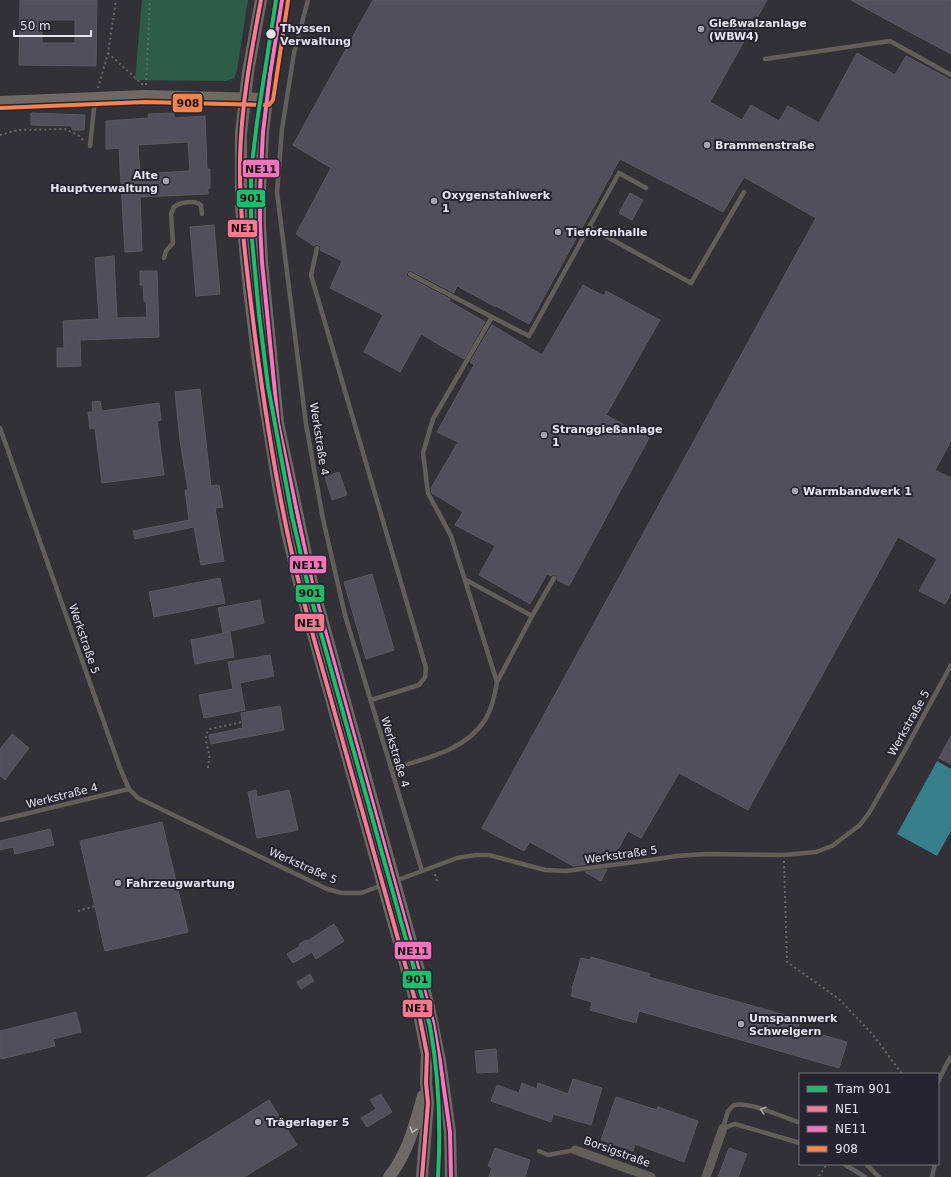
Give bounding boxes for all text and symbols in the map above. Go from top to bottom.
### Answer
scale bar [14,12,91,38]
place label: Gießwalzanlage (WBW4) [709,17,807,43]
text: 50 m [20,19,51,33]
place label: Thyssen Verwaltung [280,22,351,48]
marker: Gießwalzanlage (WBW4) [696,24,706,34]
marker: Thyssen Verwaltung [264,27,278,41]
line badge: 908 [172,93,203,113]
text: 908 [177,97,199,110]
place label: Brammenstraße [715,139,814,152]
marker: Brammenstraße [702,140,712,150]
line badge: NE11 [242,159,280,178]
text: NE11 [245,163,277,176]
place label: Alte Hauptverwaltung [50,169,158,195]
marker: Alte Hauptverwaltung [161,176,171,186]
line badge: 901 [236,189,266,208]
place label: Oxygenstahlwerk 1 [442,189,551,215]
text: 901 [240,192,262,205]
marker: Oxygenstahlwerk 1 [429,196,439,206]
line badge: NE1 [227,219,258,238]
text: NE1 [231,222,255,235]
place label: Tiefofenhalle [566,226,647,239]
marker: Tiefofenhalle [553,227,563,237]
street label: Werkstraße 4 [307,402,331,476]
place label: Stranggießanlage 1 [552,423,663,449]
marker: Stranggießanlage 1 [539,430,549,440]
place label: Warmbandwerk 1 [803,485,912,498]
marker: Warmbandwerk 1 [790,486,800,496]
line badge: NE11 [289,555,327,574]
text: NE11 [292,559,324,572]
line badge: 901 [295,584,325,603]
text: 901 [299,587,321,600]
street label: Werkstraße 5 [66,602,102,676]
line badge: NE1 [294,613,325,632]
text: NE1 [297,617,321,630]
street label: Werkstraße 5 [886,688,932,758]
street label: Werkstraße 4 [378,715,412,789]
street label: Werkstraße 4 [25,781,99,811]
street label: Werkstraße 5 [584,843,658,867]
street label: Werkstraße 5 [267,845,339,887]
place label: Fahrzeugwartung [126,877,235,890]
marker: Fahrzeugwartung [113,878,123,888]
line badge: NE11 [394,941,432,960]
text: NE11 [397,945,429,958]
line badge: 901 [402,970,432,989]
text: 901 [406,973,428,986]
line badge: NE1 [402,999,433,1018]
text: NE1 [405,1002,429,1015]
place label: Umspannwerk Schwelgern [749,1012,838,1038]
marker: Umspannwerk Schwelgern [736,1019,746,1029]
legend [799,1073,939,1165]
text: Tram 901 [834,1082,891,1096]
text: NE1 [835,1102,859,1116]
one-way arrow [760,1106,767,1115]
place label: Trägerlager 5 [266,1116,349,1129]
marker: Trägerlager 5 [253,1117,263,1127]
text: NE11 [835,1122,867,1136]
one-way arrow [409,1126,418,1133]
street label: Borsigstraße [582,1134,652,1170]
text: 908 [835,1142,858,1156]

